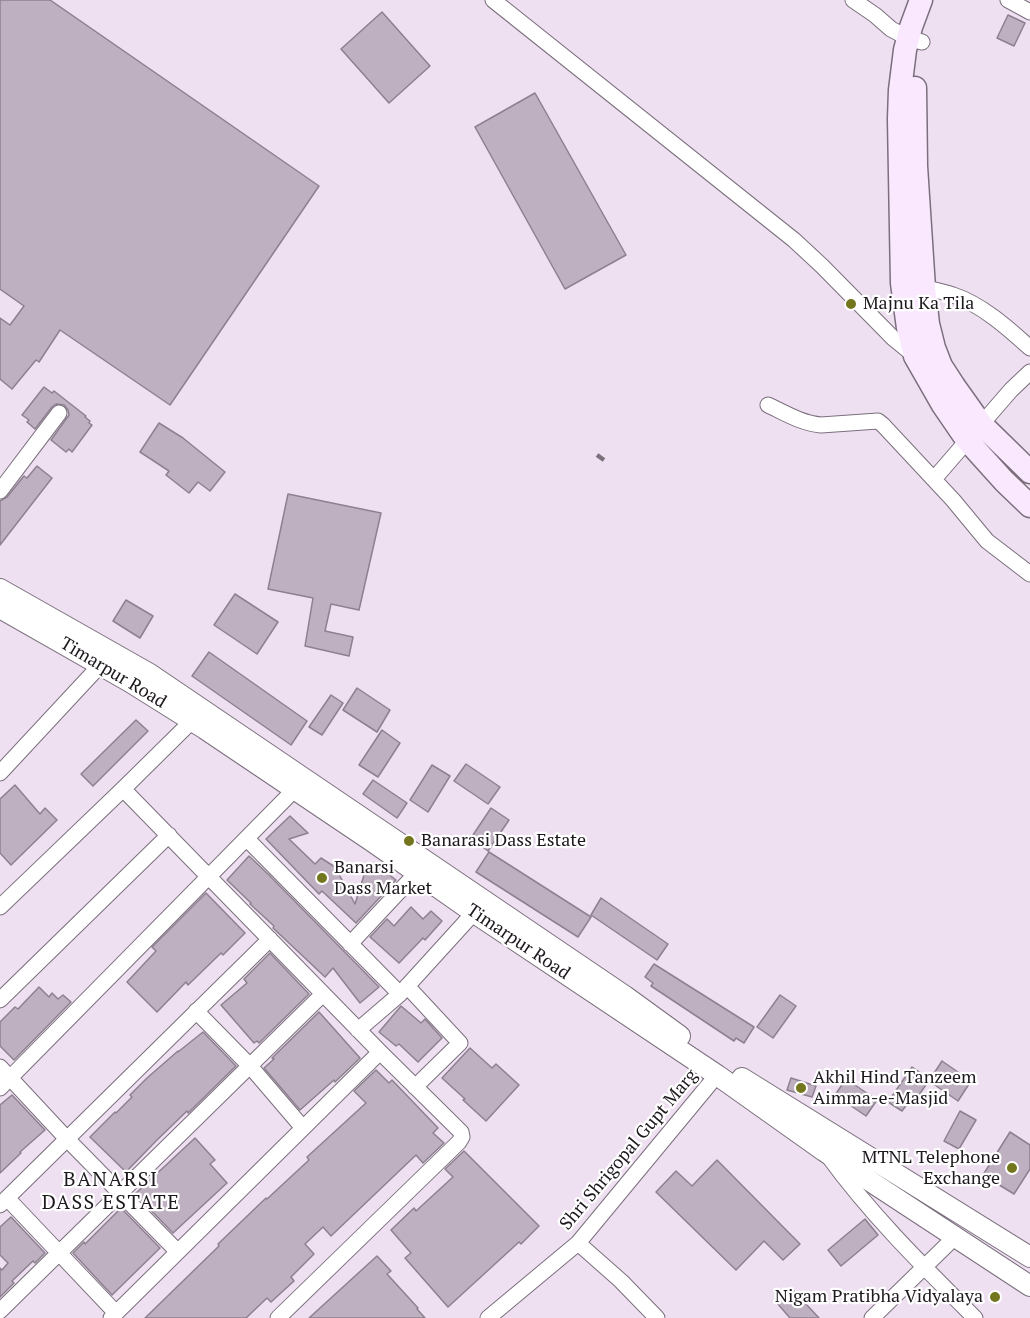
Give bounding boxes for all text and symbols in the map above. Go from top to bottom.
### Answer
place label: Majnu Ka Tila [863,293,974,315]
marker: Majnu Ka Tila [844,297,858,311]
street label: Timarpur Road [56,633,170,713]
place label: Banarasi Dass Estate [421,830,586,852]
marker: Banarasi Dass Estate [402,834,416,848]
place label: Banarsi Dass Market [334,857,432,900]
marker: Banarsi Dass Market [315,871,329,885]
street label: Timarpur Road [462,899,574,985]
street label: Shri Shrigopal Gupt Marg [556,1065,702,1235]
place label: Akhil Hind Tanzeem Aimma-e-Masjid [813,1067,977,1110]
marker: Akhil Hind Tanzeem Aimma-e-Masjid [794,1081,808,1095]
place label: MTNL Telephone Exchange [862,1147,1000,1190]
marker: MTNL Telephone Exchange [1005,1161,1019,1175]
district label: BANARSI DASS ESTATE [42,1168,180,1215]
place label: Nigam Pratibha Vidyalaya [775,1286,983,1308]
marker: Nigam Pratibha Vidyalaya [988,1290,1002,1304]

